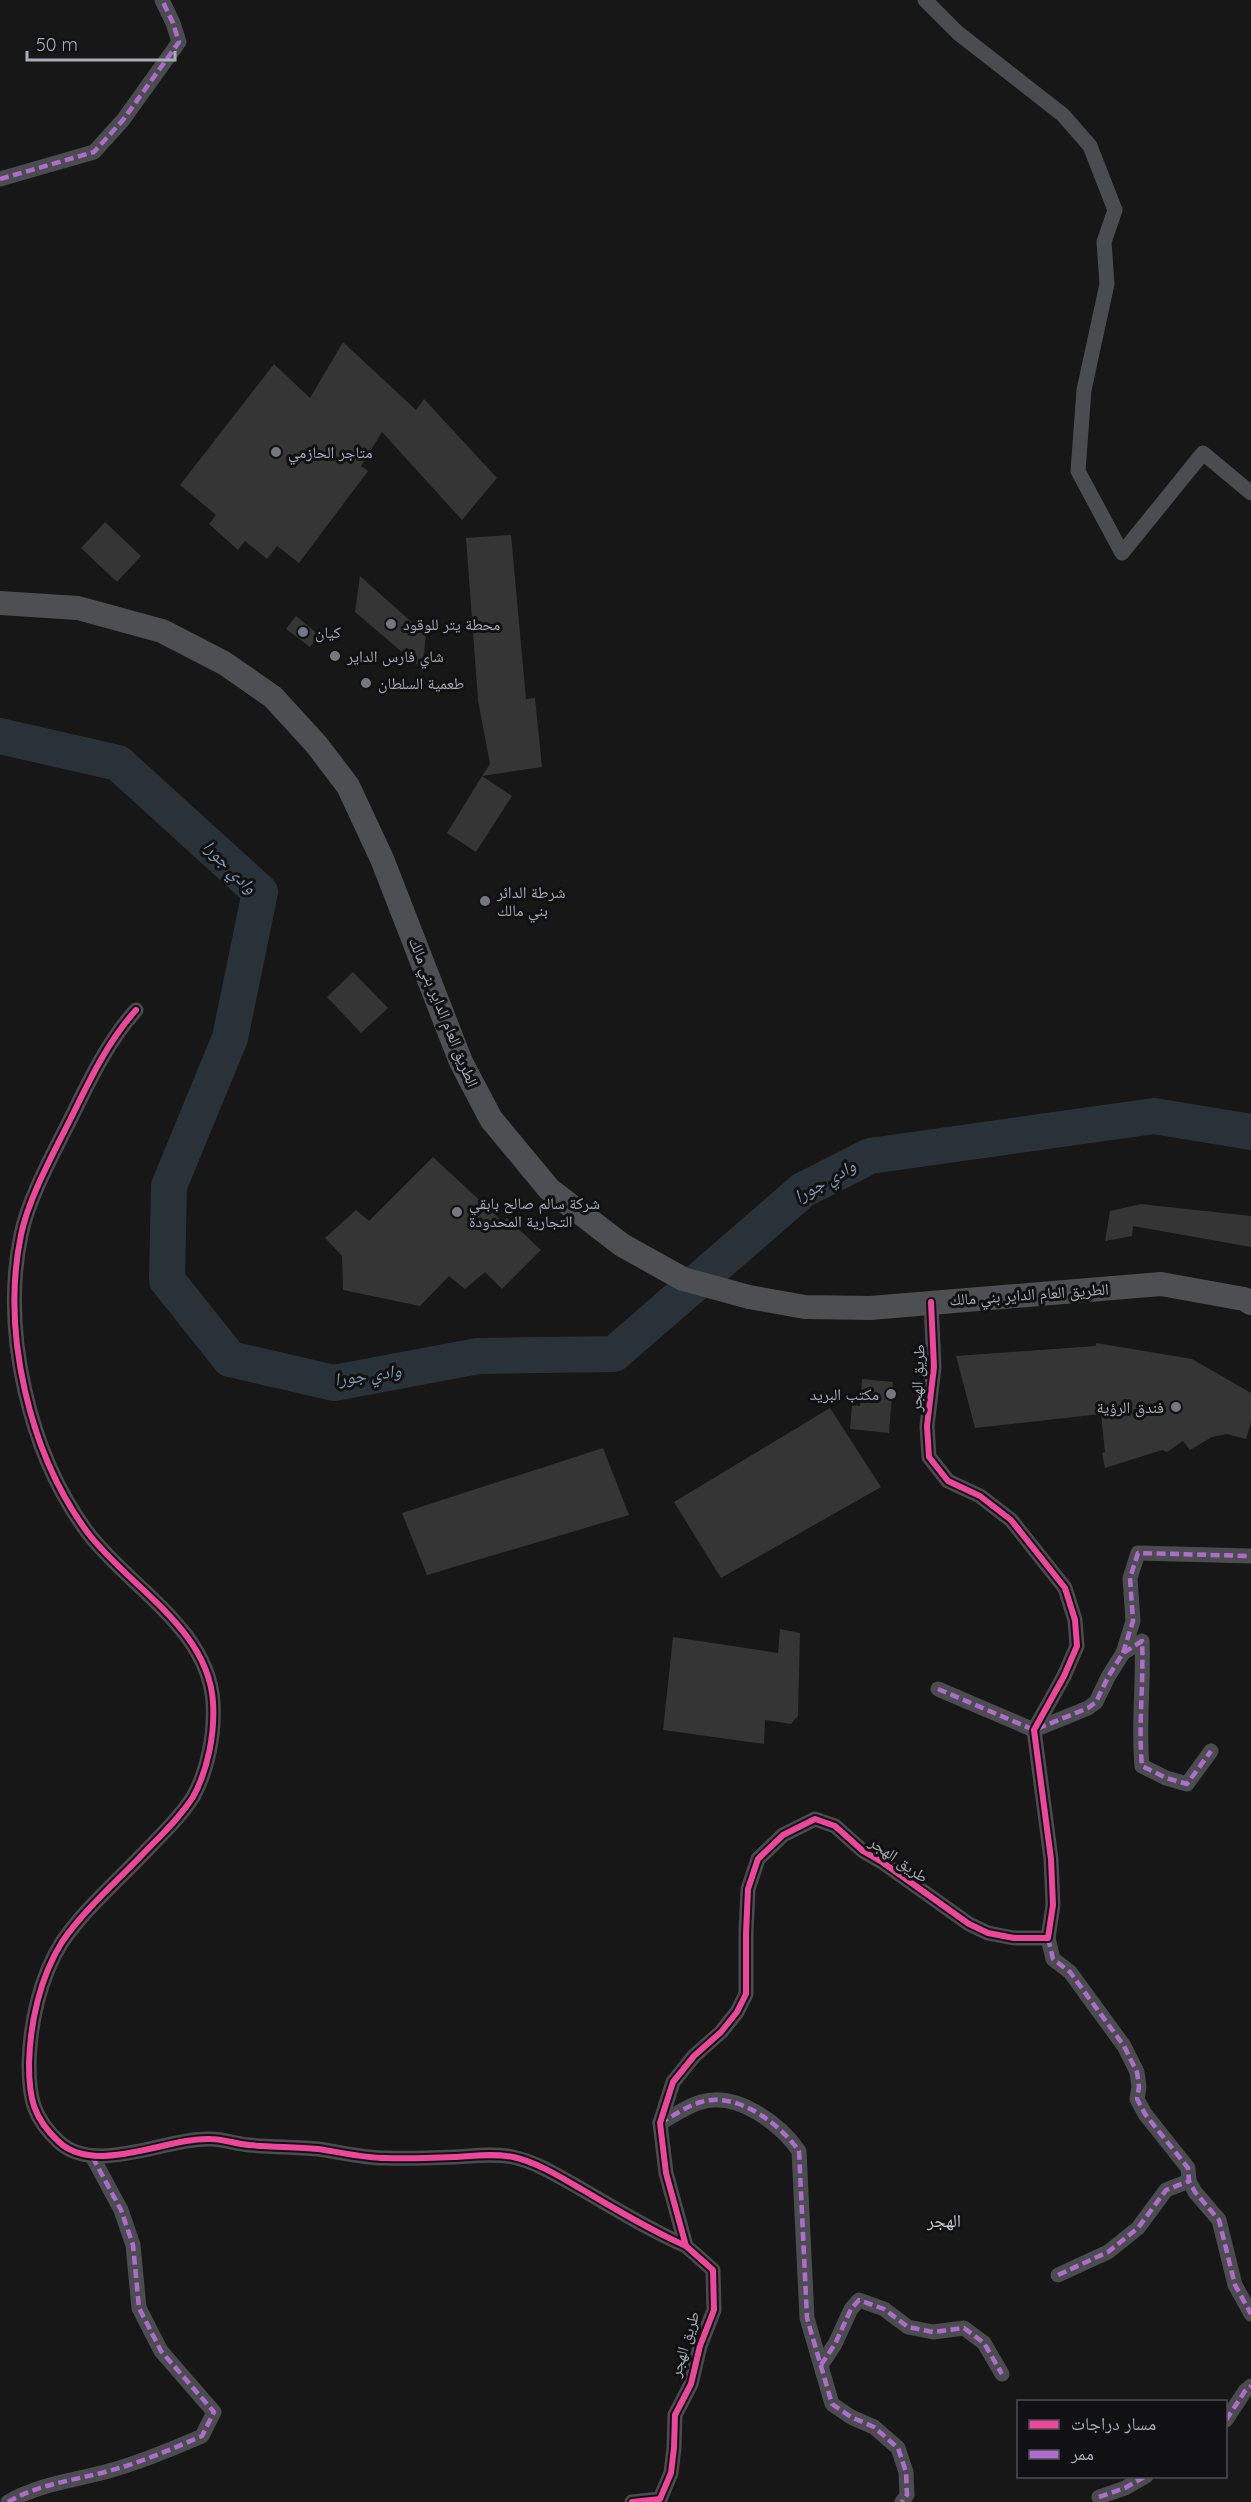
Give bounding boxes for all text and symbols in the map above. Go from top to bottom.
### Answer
scale bar [27,24,176,62]
text: 50 m [36,33,78,56]
place label: متاجر الحازمي [288,442,372,465]
marker: متاجر الحازمي [269,445,283,459]
place label: محطة يتر للوقود [403,614,500,634]
marker: محطة يتر للوقود [384,617,398,631]
place label: كيان [315,622,341,643]
marker: كيان [296,625,310,639]
place label: شاي فارس الداير [346,646,444,669]
marker: شاي فارس الداير [328,649,342,663]
place label: طعمية السلطان [378,673,464,694]
marker: طعمية السلطان [359,676,373,690]
water label: وادي جورا [196,835,263,902]
place label: شرطة الدائر بني مالك [496,882,566,923]
marker: شرطة الدائر بني مالك [478,894,492,908]
street label: الطريق العام الداير بني مالك [402,934,483,1091]
water label: وادي جورا [790,1153,862,1210]
place label: شركة سالم صالح بابقي التجارية المحدودة [469,1193,600,1231]
marker: شركة سالم صالح بابقي التجارية المحدودة [450,1205,464,1219]
street label: الطريق العام الداير بني مالك [949,1278,1110,1313]
street label: طريق الهجر [905,1344,930,1413]
water label: وادي جورا [333,1358,404,1394]
place label: مكتب البريد [810,1384,879,1404]
marker: مكتب البريد [884,1387,898,1401]
place label: فندق الرؤية [1096,1397,1164,1418]
marker: فندق الرؤية [1169,1400,1183,1414]
street label: طريق الهجر [864,1831,932,1887]
district label: الهجر [926,2209,961,2232]
street label: طريق الهجر [664,2309,704,2380]
legend [1017,2400,1227,2478]
text: مسار دراجات [1071,2412,1156,2435]
text: ممر [1070,2442,1094,2465]

